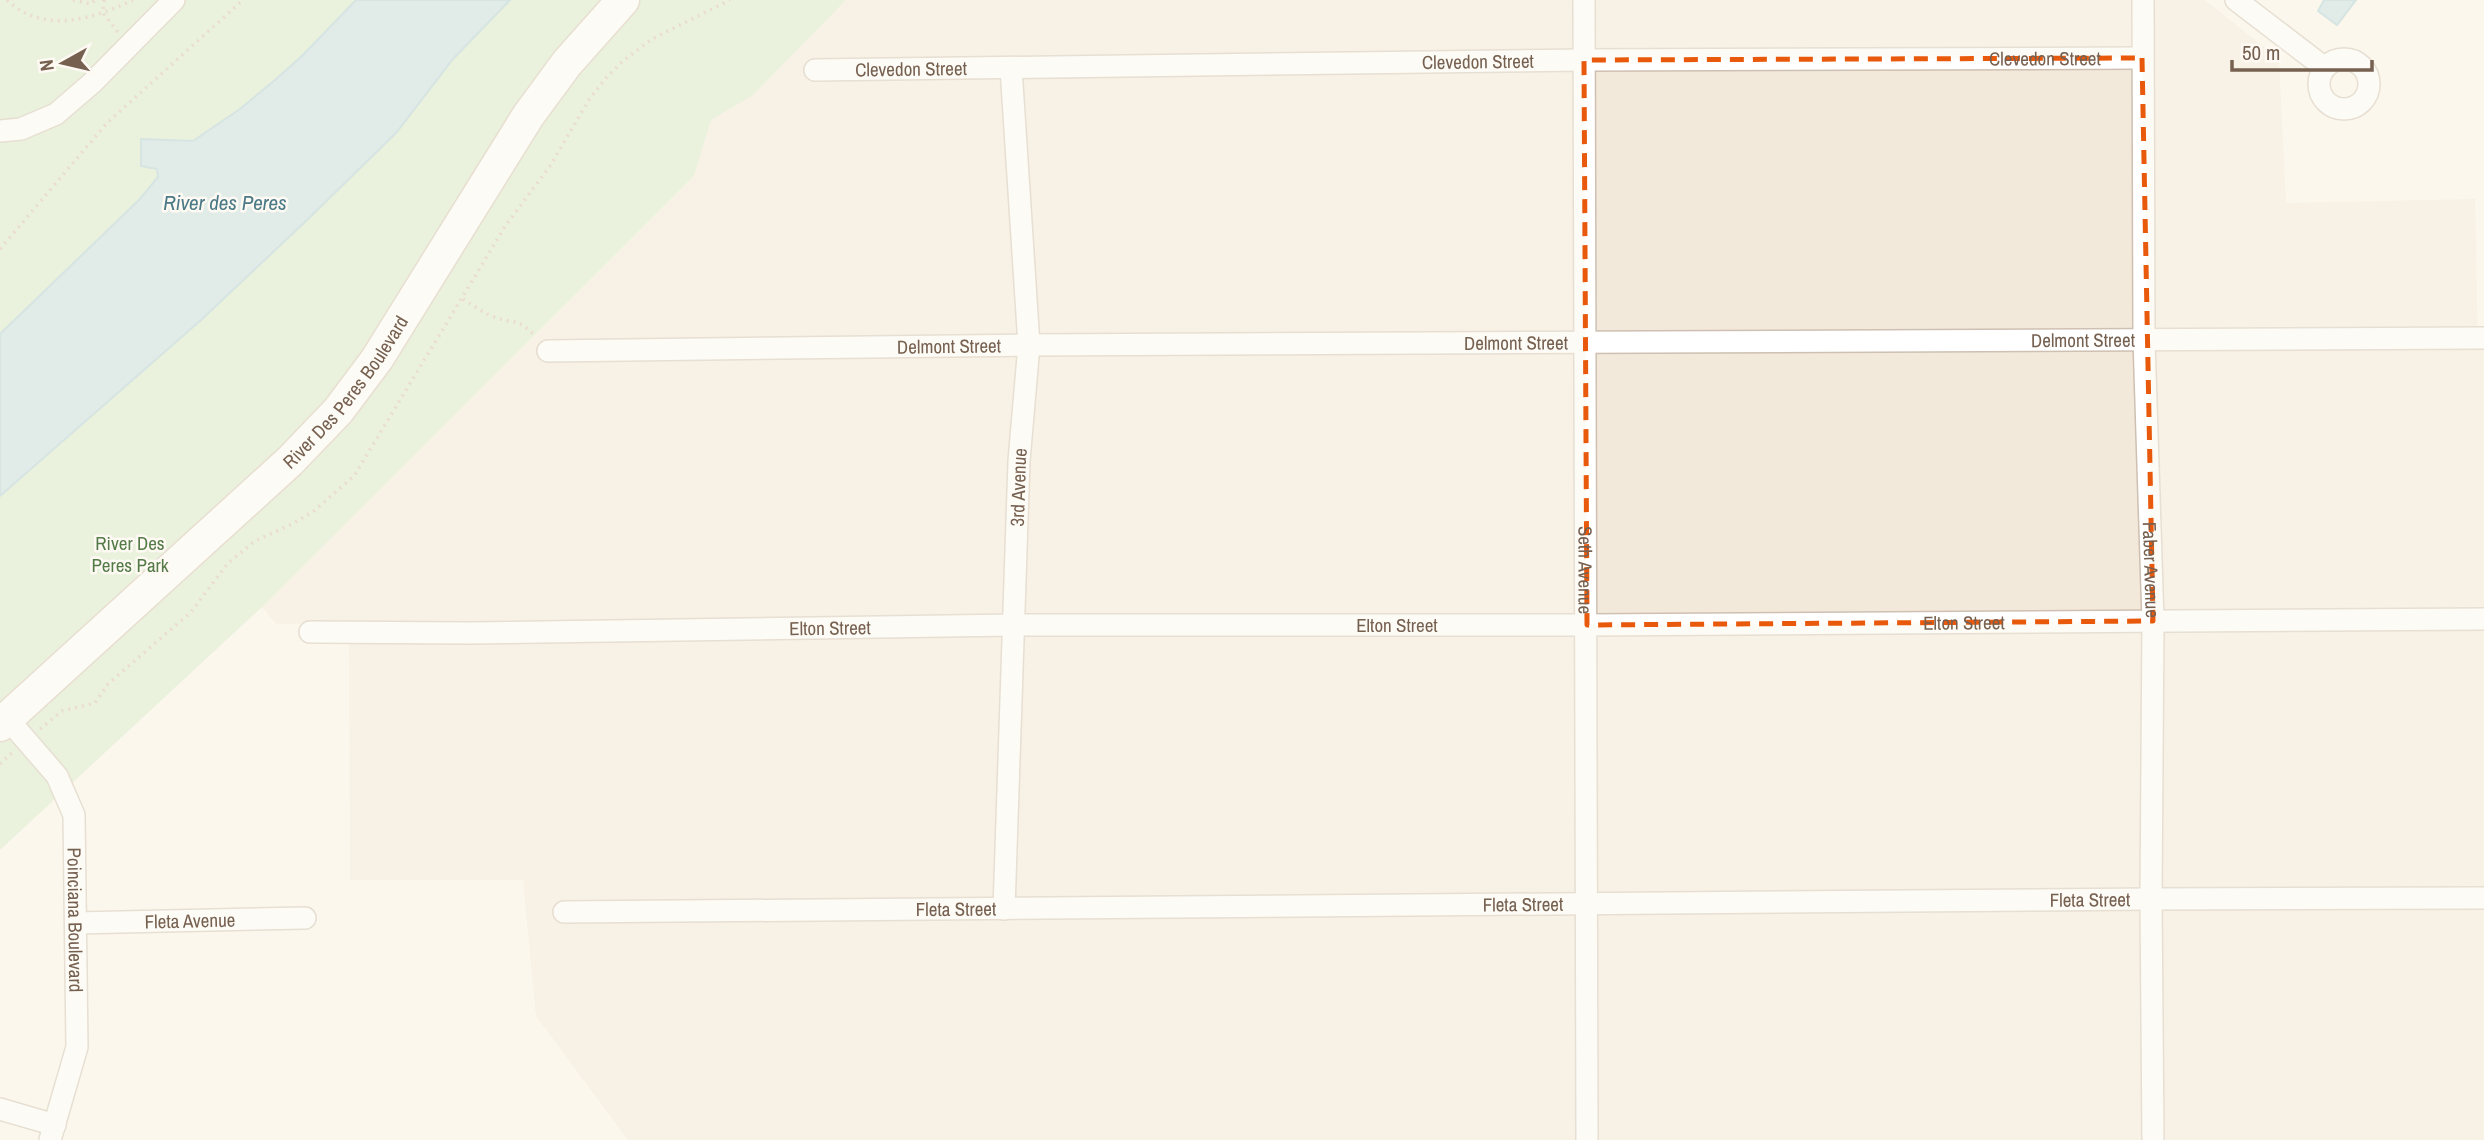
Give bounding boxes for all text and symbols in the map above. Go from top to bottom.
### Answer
north arrow [28,28,98,98]
scale bar [2232,28,2372,72]
text: 50 m [2242,38,2280,67]
street label: Clevedon Street [1989,45,2102,72]
street label: Clevedon Street [1422,48,1535,75]
street label: Clevedon Street [855,55,968,82]
text: N [33,58,60,73]
water label: River des Peres [163,188,287,217]
street label: River Des Peres Boulevard [277,311,414,474]
street label: Delmont Street [2031,327,2136,353]
street label: Delmont Street [1464,329,1569,356]
street label: Delmont Street [897,332,1002,360]
street label: 3rd Avenue [1004,447,1033,527]
street label: Faber Avenue [2137,521,2166,618]
street label: Seth Avenue [1572,526,1599,614]
park label: River Des Peres Park [91,530,169,578]
street label: Elton Street [1923,609,2005,636]
street label: Elton Street [1356,612,1438,638]
street label: Elton Street [789,614,872,641]
street label: Poinciana Boulevard [61,847,89,992]
street label: Fleta Street [2050,886,2131,913]
street label: Fleta Street [1483,891,1564,917]
street label: Fleta Street [916,895,997,922]
street label: Fleta Avenue [144,907,236,934]

